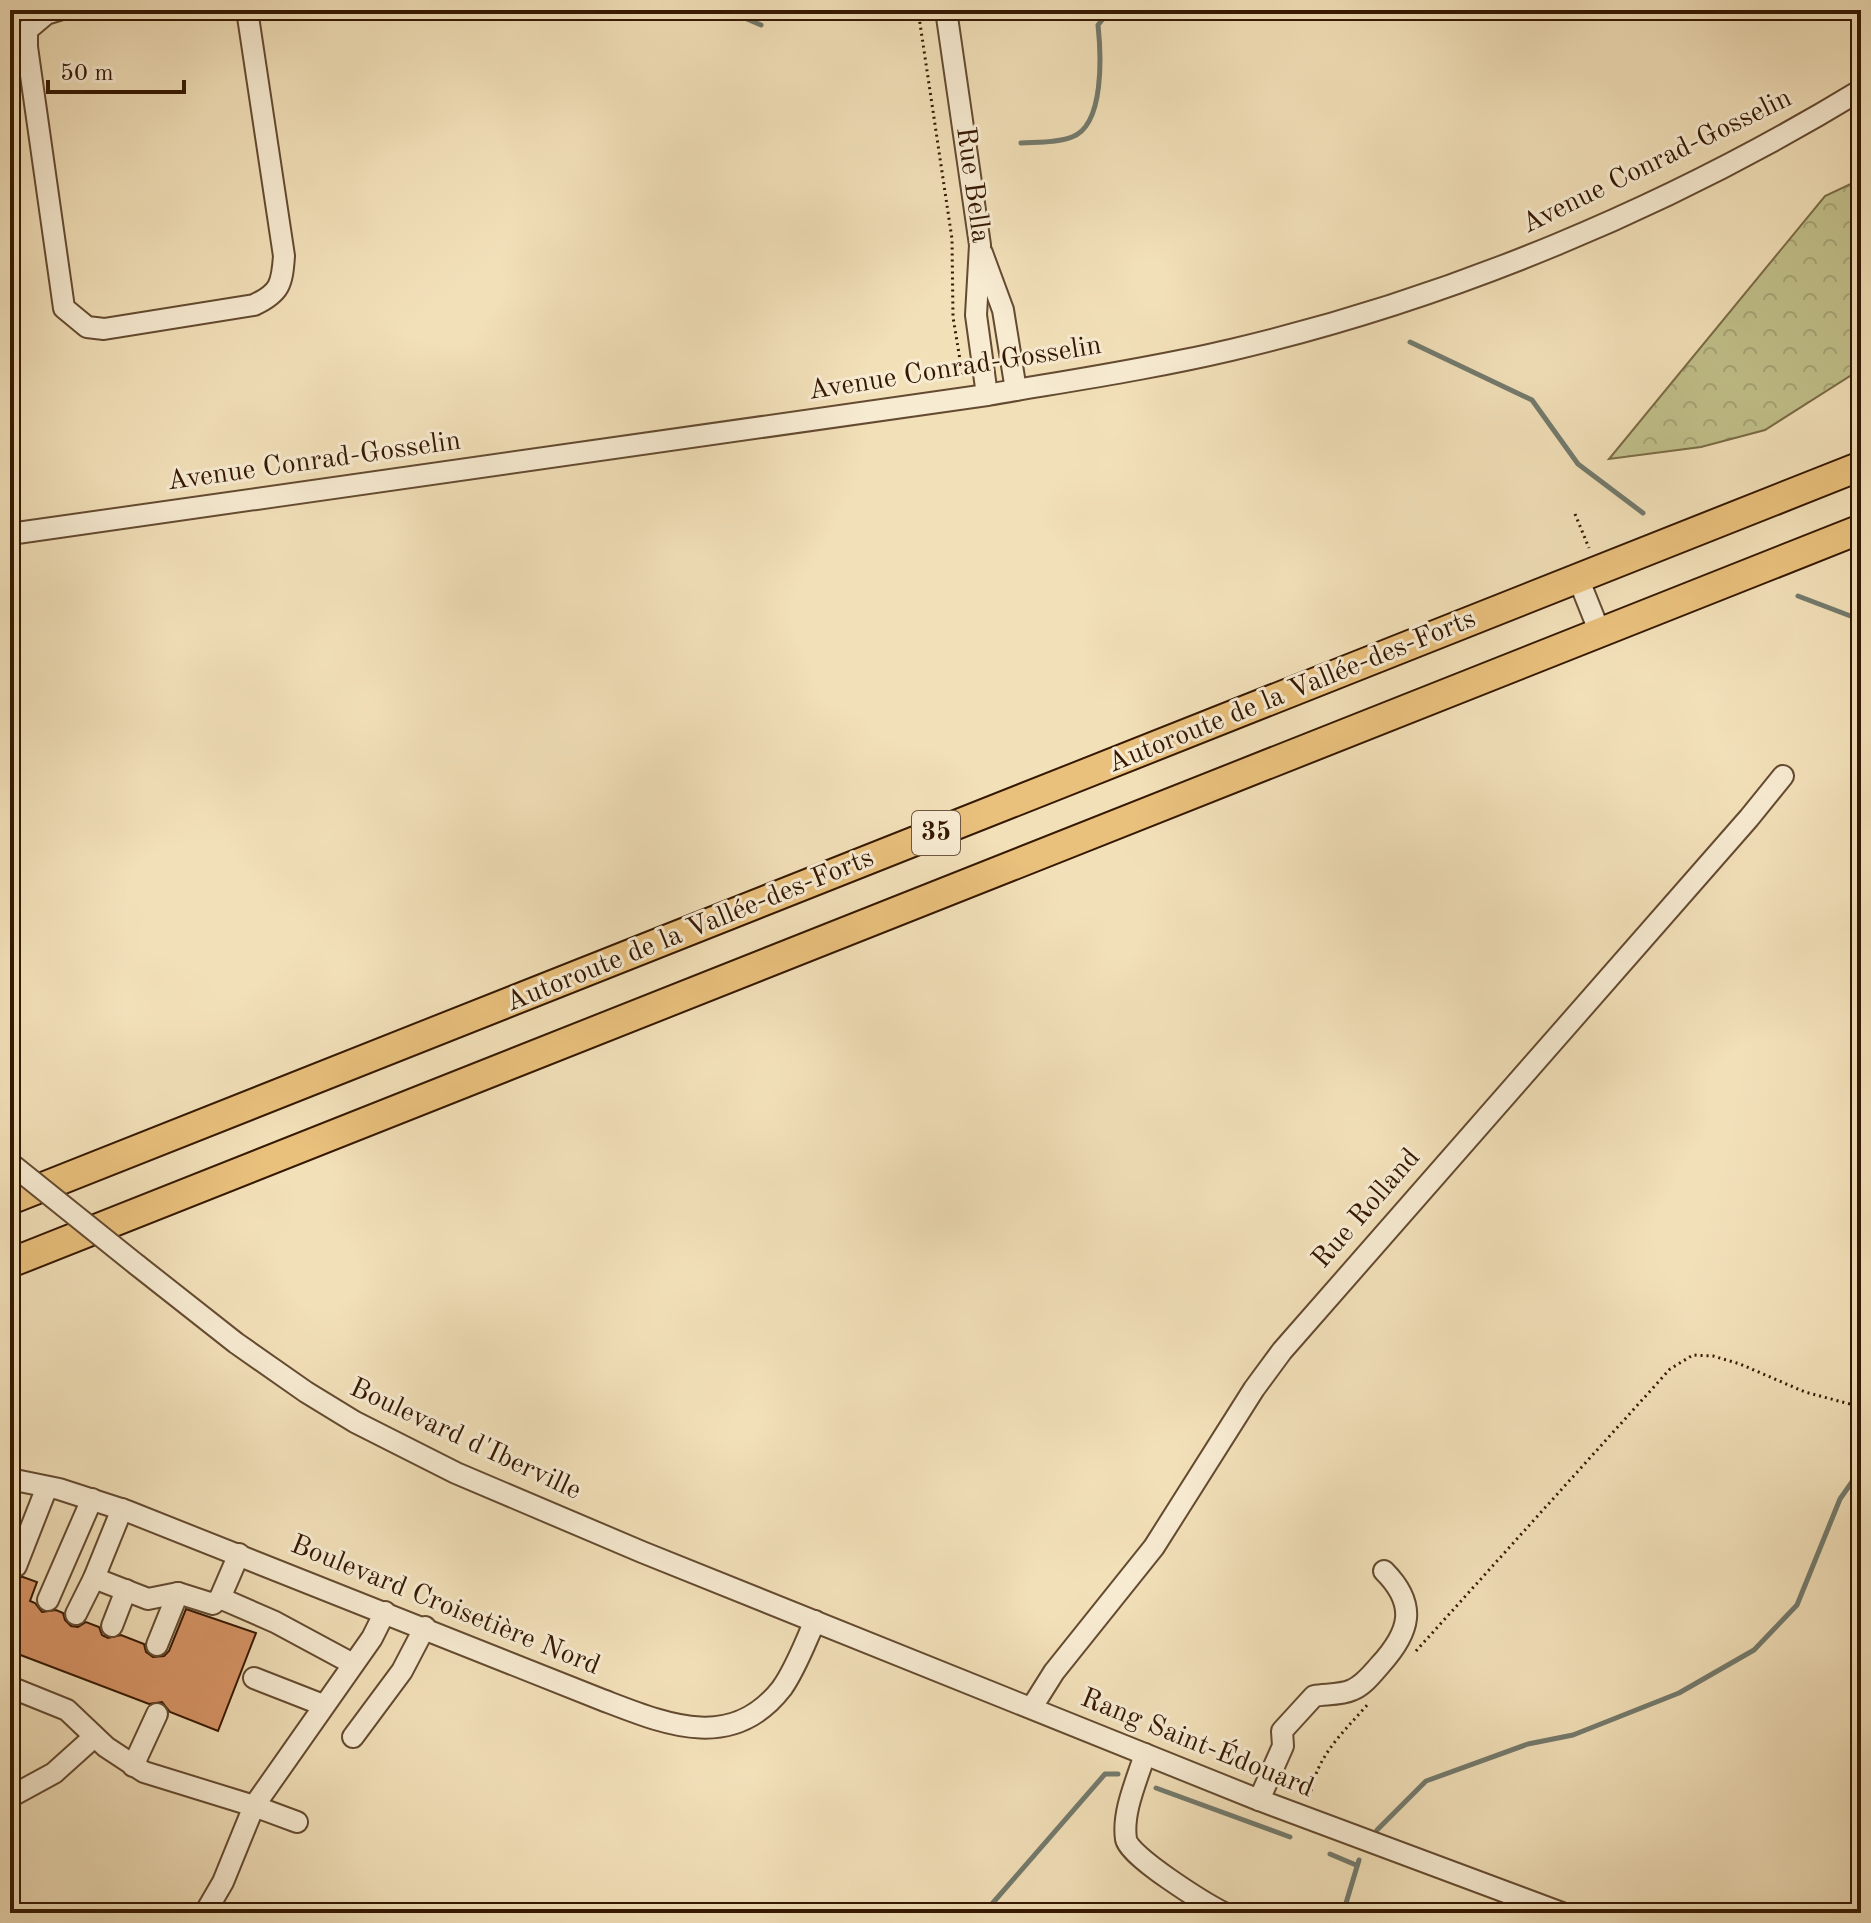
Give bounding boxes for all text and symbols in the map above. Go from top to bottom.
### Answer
scale bar [48,44,184,94]
text: 50 m [60,62,114,86]
street label: Avenue Conrad-Gosselin [1518,84,1796,240]
street label: Rue Bella [950,125,994,245]
street label: Avenue Conrad-Gosselin [806,332,1104,406]
street label: Avenue Conrad-Gosselin [165,428,463,496]
street label: Autoroute de la Vallée-des-Forts [1104,605,1480,779]
road number: 35 [912,811,960,855]
street label: Autoroute de la Vallée-des-Forts [502,844,878,1018]
street label: Rue Rolland [1308,1144,1426,1274]
street label: Boulevard d'Iberville [345,1374,585,1506]
street label: Boulevard Croisetière Nord [286,1531,604,1681]
street label: Rang Saint-Édouard [1076,1680,1319,1804]

